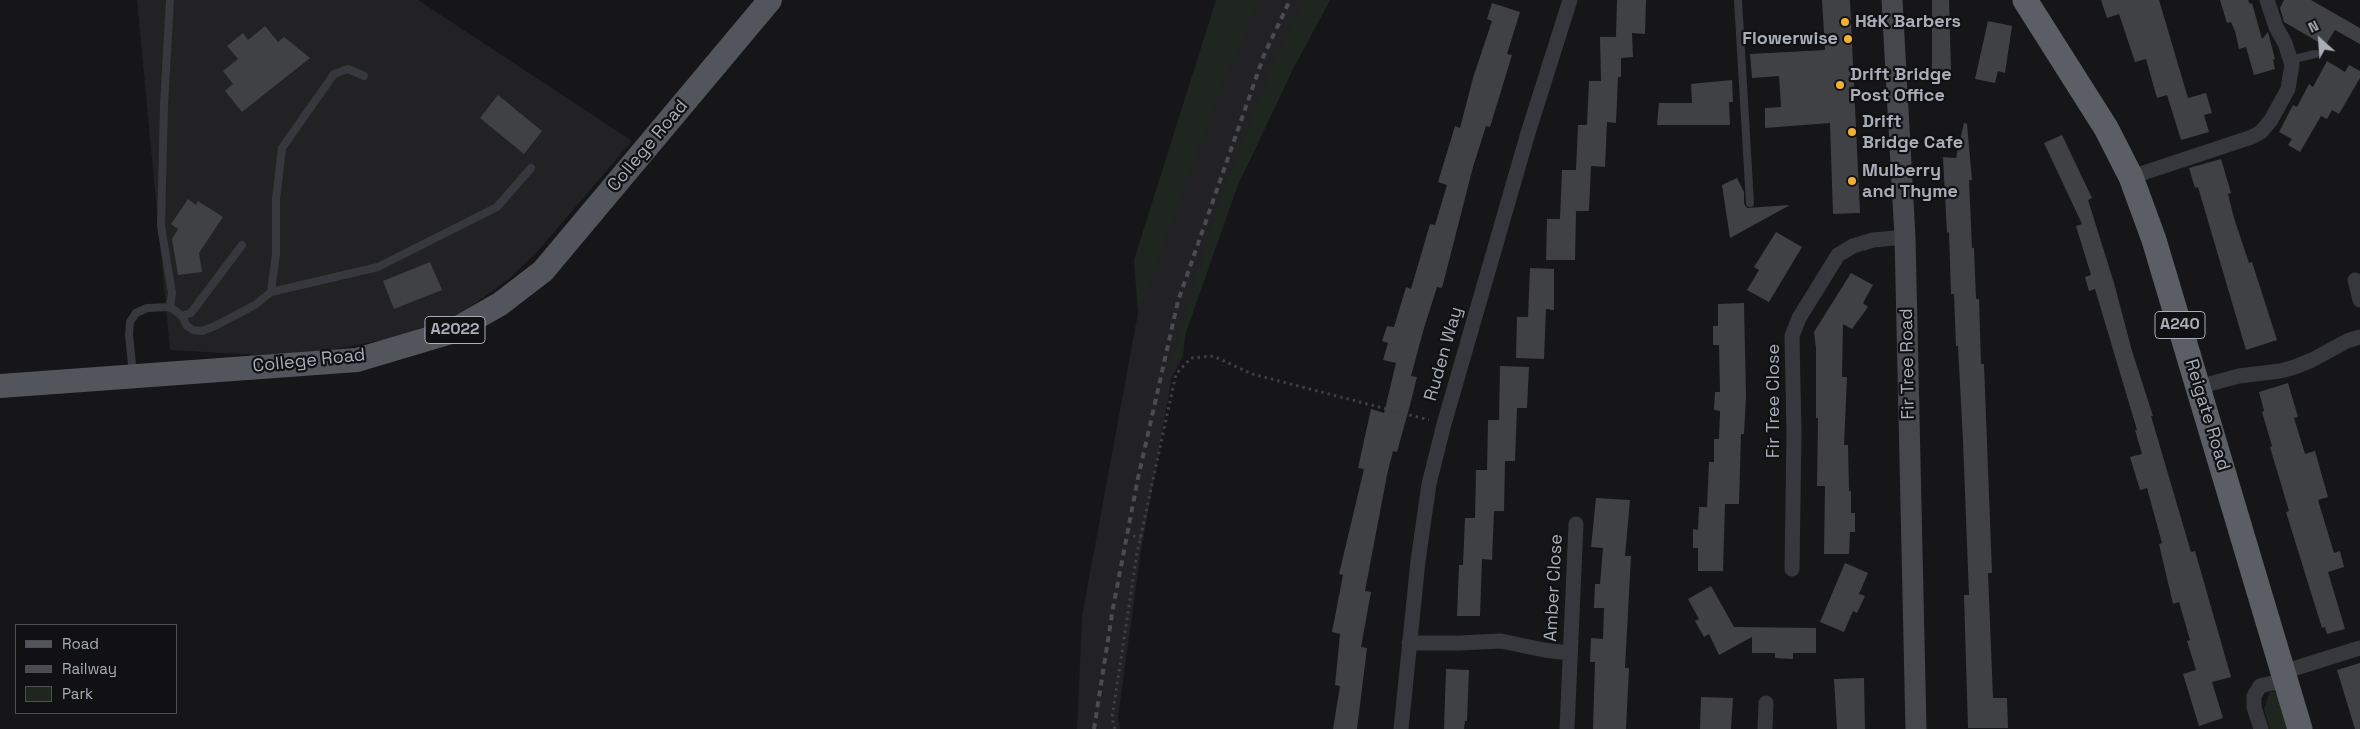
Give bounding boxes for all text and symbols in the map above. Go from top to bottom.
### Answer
place label: H&K Barbers [1855,11,1961,33]
north arrow [2295,15,2345,65]
marker: H&K Barbers [1839,16,1851,28]
text: N [2305,16,2322,37]
place label: Flowerwise [1742,28,1838,50]
marker: Flowerwise [1842,33,1854,45]
place label: Drift Bridge Post Office [1850,64,1952,106]
marker: Drift Bridge Post Office [1834,79,1846,91]
street label: College Road [603,96,693,196]
place label: Drift Bridge Cafe [1862,111,1963,154]
marker: Drift Bridge Cafe [1846,126,1858,138]
place label: Mulberry and Thyme [1862,160,1958,202]
marker: Mulberry and Thyme [1846,175,1858,187]
street label: Ruden Way [1420,304,1468,404]
street label: Fir Tree Road [1896,308,1920,420]
road number: A240 [2155,312,2205,338]
road number: A2022 [425,316,485,344]
street label: College Road [252,344,366,378]
street label: Fir Tree Close [1763,344,1785,458]
street label: Reigate Road [2180,357,2234,473]
street label: Amber Close [1540,534,1568,642]
legend [15,624,178,714]
text: Road [62,634,99,653]
text: Railway [62,659,117,678]
text: Park [62,684,93,703]

